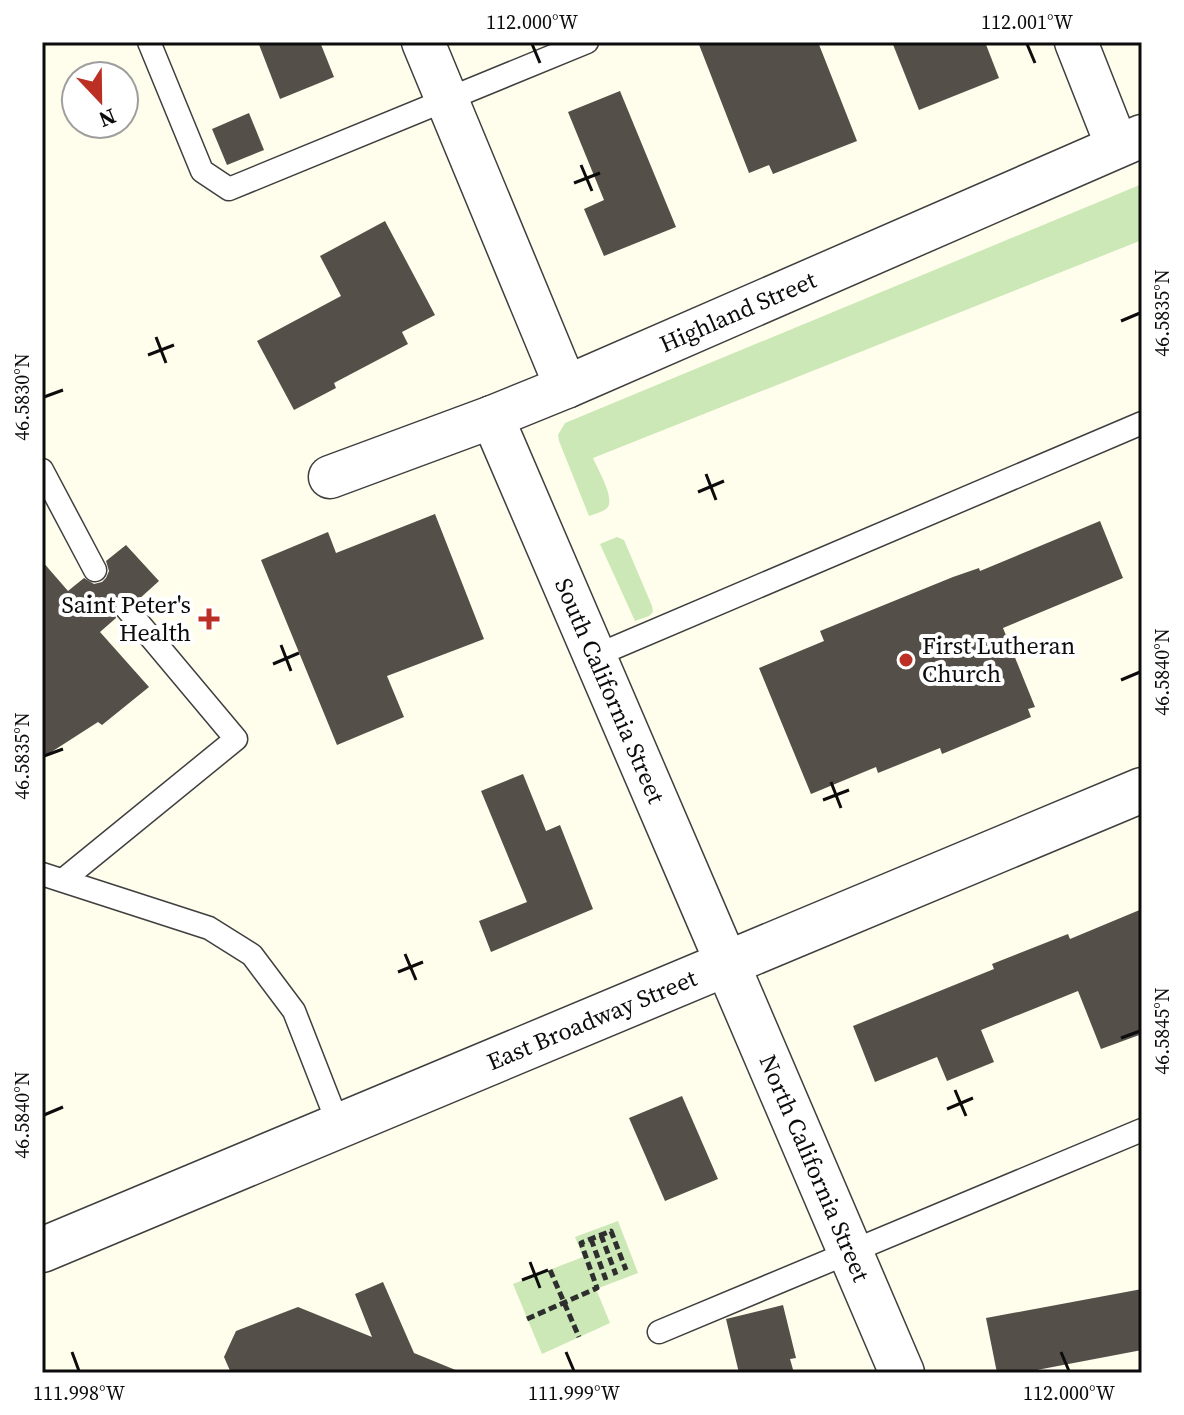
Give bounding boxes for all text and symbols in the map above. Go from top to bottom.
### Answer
text: 112.000°W [486,8,579,36]
text: 112.001°W [981,8,1074,36]
north arrow [60,60,140,140]
text: N [94,102,121,135]
street label: Highland Street [654,263,821,360]
text: 46.5835°N [1148,269,1176,357]
text: 46.5830°N [8,353,36,441]
street label: South California Street [547,573,673,808]
place label: Saint Peter's Health [61,588,191,649]
marker: Saint Peter's Health [198,608,220,630]
text: 46.5840°N [1148,628,1176,716]
place label: First Lutheran Church [922,629,1075,690]
marker: First Lutheran Church [897,651,915,669]
text: 46.5835°N [8,712,36,800]
street label: East Broadway Street [482,961,702,1078]
text: 46.5845°N [1148,987,1176,1075]
street label: North California Street [752,1049,878,1287]
text: 46.5840°N [8,1071,36,1159]
text: 111.998°W [33,1379,126,1407]
text: 111.999°W [528,1379,621,1407]
text: 112.000°W [1023,1379,1116,1407]

